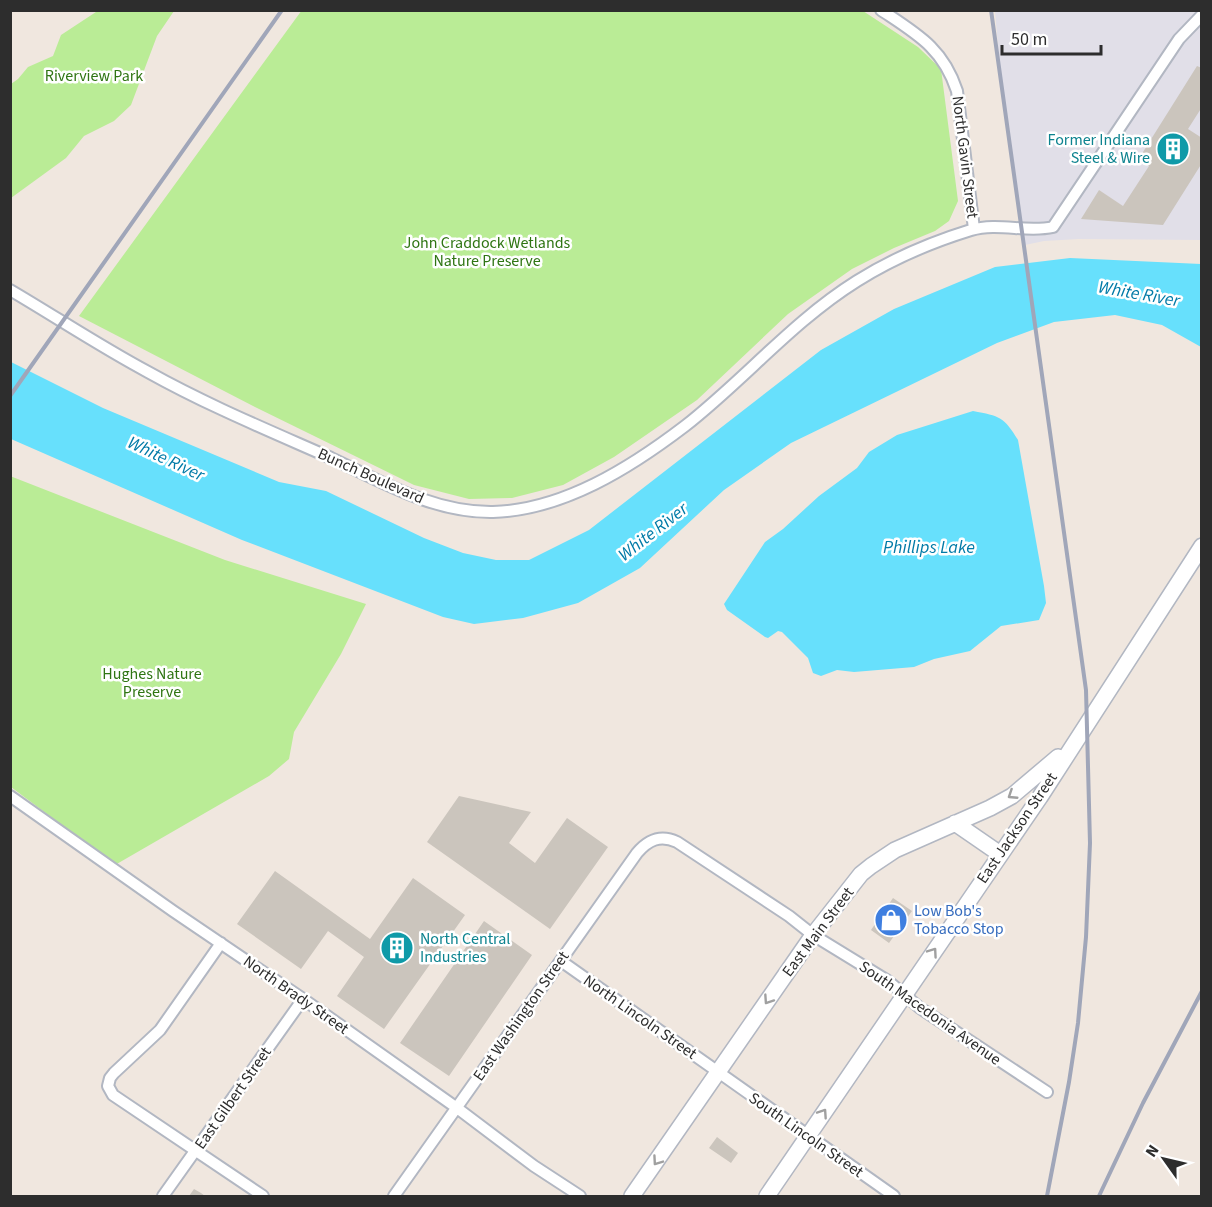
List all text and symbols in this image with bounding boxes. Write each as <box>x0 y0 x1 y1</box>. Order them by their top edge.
scale bar <box>1002 18 1101 56</box>
text: 50 m <box>1011 27 1047 52</box>
park label: Riverview Park <box>45 65 143 87</box>
street label: North Gavin Street <box>947 94 984 220</box>
place label: Former Indiana Steel & Wire <box>1047 129 1150 169</box>
building icon: Former Indiana Steel & Wire <box>1155 131 1191 167</box>
park label: John Craddock Wetlands Nature Preserve <box>404 232 571 272</box>
water label: White River <box>1096 275 1182 314</box>
water label: White River <box>123 430 209 488</box>
street label: Bunch Boulevard <box>314 443 428 509</box>
water label: White River <box>613 496 694 567</box>
water label: Phillips Lake <box>883 535 975 560</box>
park label: Hughes Nature Preserve <box>102 663 202 703</box>
street label: East Jackson Street <box>972 768 1063 888</box>
one-way arrow <box>1008 788 1019 799</box>
street label: East Main Street <box>777 882 859 981</box>
place label: Low Bob's Tobacco Stop <box>914 900 1004 940</box>
shop icon: Low Bob's Tobacco Stop <box>873 902 909 938</box>
place label: North Central Industries <box>420 928 510 968</box>
building icon: North Central Industries <box>379 930 415 966</box>
street label: East Washington Street <box>468 946 574 1085</box>
one-way arrow <box>926 948 937 959</box>
street label: North Brady Street <box>239 950 354 1040</box>
street label: South Macedonia Avenue <box>855 956 1005 1070</box>
street label: North Lincoln Street <box>579 970 702 1065</box>
one-way arrow <box>764 994 775 1005</box>
street label: East Gilbert Street <box>189 1042 277 1154</box>
street label: South Lincoln Street <box>744 1087 868 1183</box>
one-way arrow <box>816 1109 827 1120</box>
north arrow <box>1134 1129 1194 1189</box>
text: N <box>1140 1141 1164 1162</box>
one-way arrow <box>653 1154 664 1165</box>

